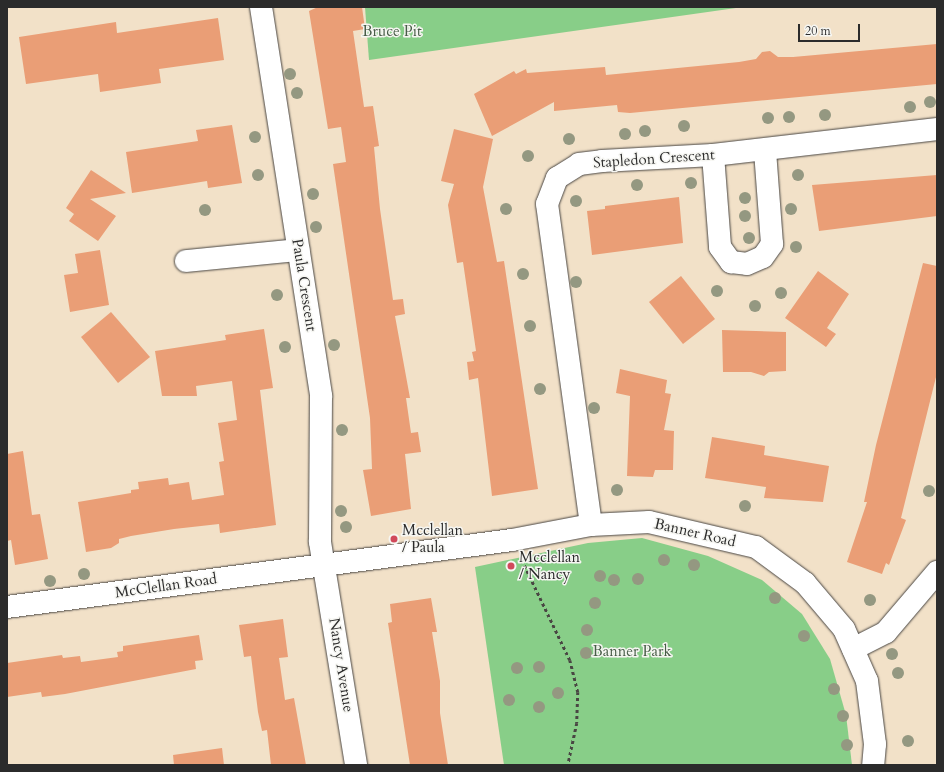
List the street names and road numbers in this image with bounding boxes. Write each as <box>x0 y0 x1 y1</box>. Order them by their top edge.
street label: Stapledon Crescent <box>593 146 715 172</box>
street label: Paula Crescent <box>288 237 320 333</box>
street label: Banner Road <box>653 515 737 551</box>
street label: McClellan Road <box>114 570 218 602</box>
street label: Nancy Avenue <box>325 617 357 713</box>

